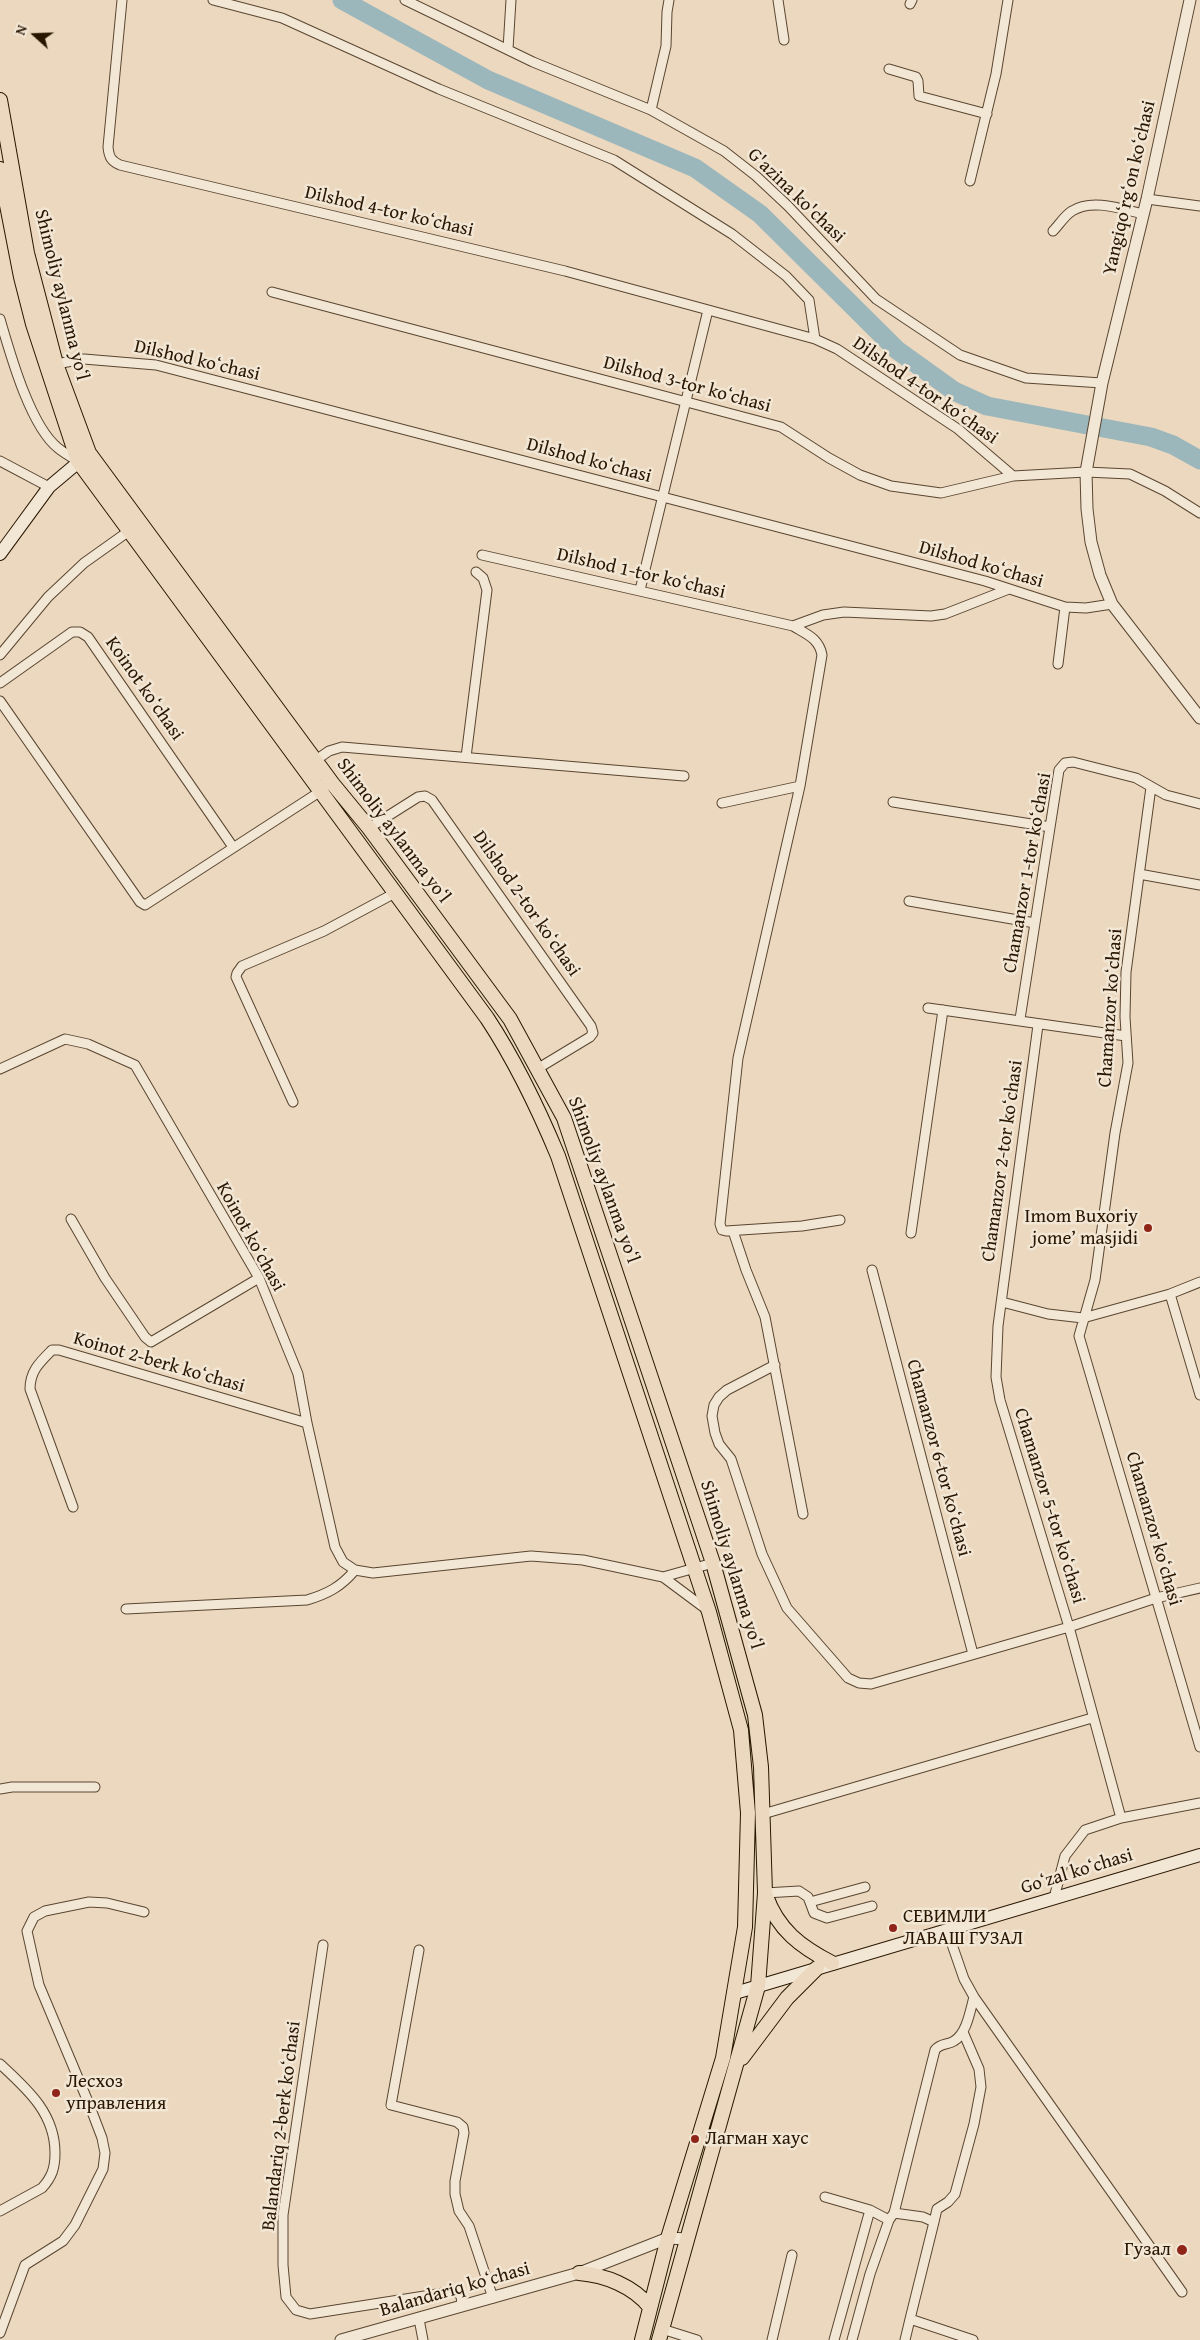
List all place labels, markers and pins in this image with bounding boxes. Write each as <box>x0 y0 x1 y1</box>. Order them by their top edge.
place label: Imom Buxoriy jome’ masjidi <box>1025 1206 1138 1250</box>
marker: Imom Buxoriy jome’ masjidi <box>1142 1222 1154 1234</box>
place label: СЕВИМЛИ ЛАВАШ ГУЗАЛ <box>903 1906 1023 1950</box>
marker: СЕВИМЛИ ЛАВАШ ГУЗАЛ <box>887 1922 899 1934</box>
place label: Лесхоз управления <box>66 2071 166 2115</box>
marker: Лесхоз управления <box>50 2087 62 2099</box>
place label: Лагман хаус <box>705 2128 809 2150</box>
marker: Лагман хаус <box>689 2133 701 2145</box>
place label: Гузал <box>1124 2239 1171 2261</box>
marker: Гузал <box>1175 2243 1189 2257</box>

